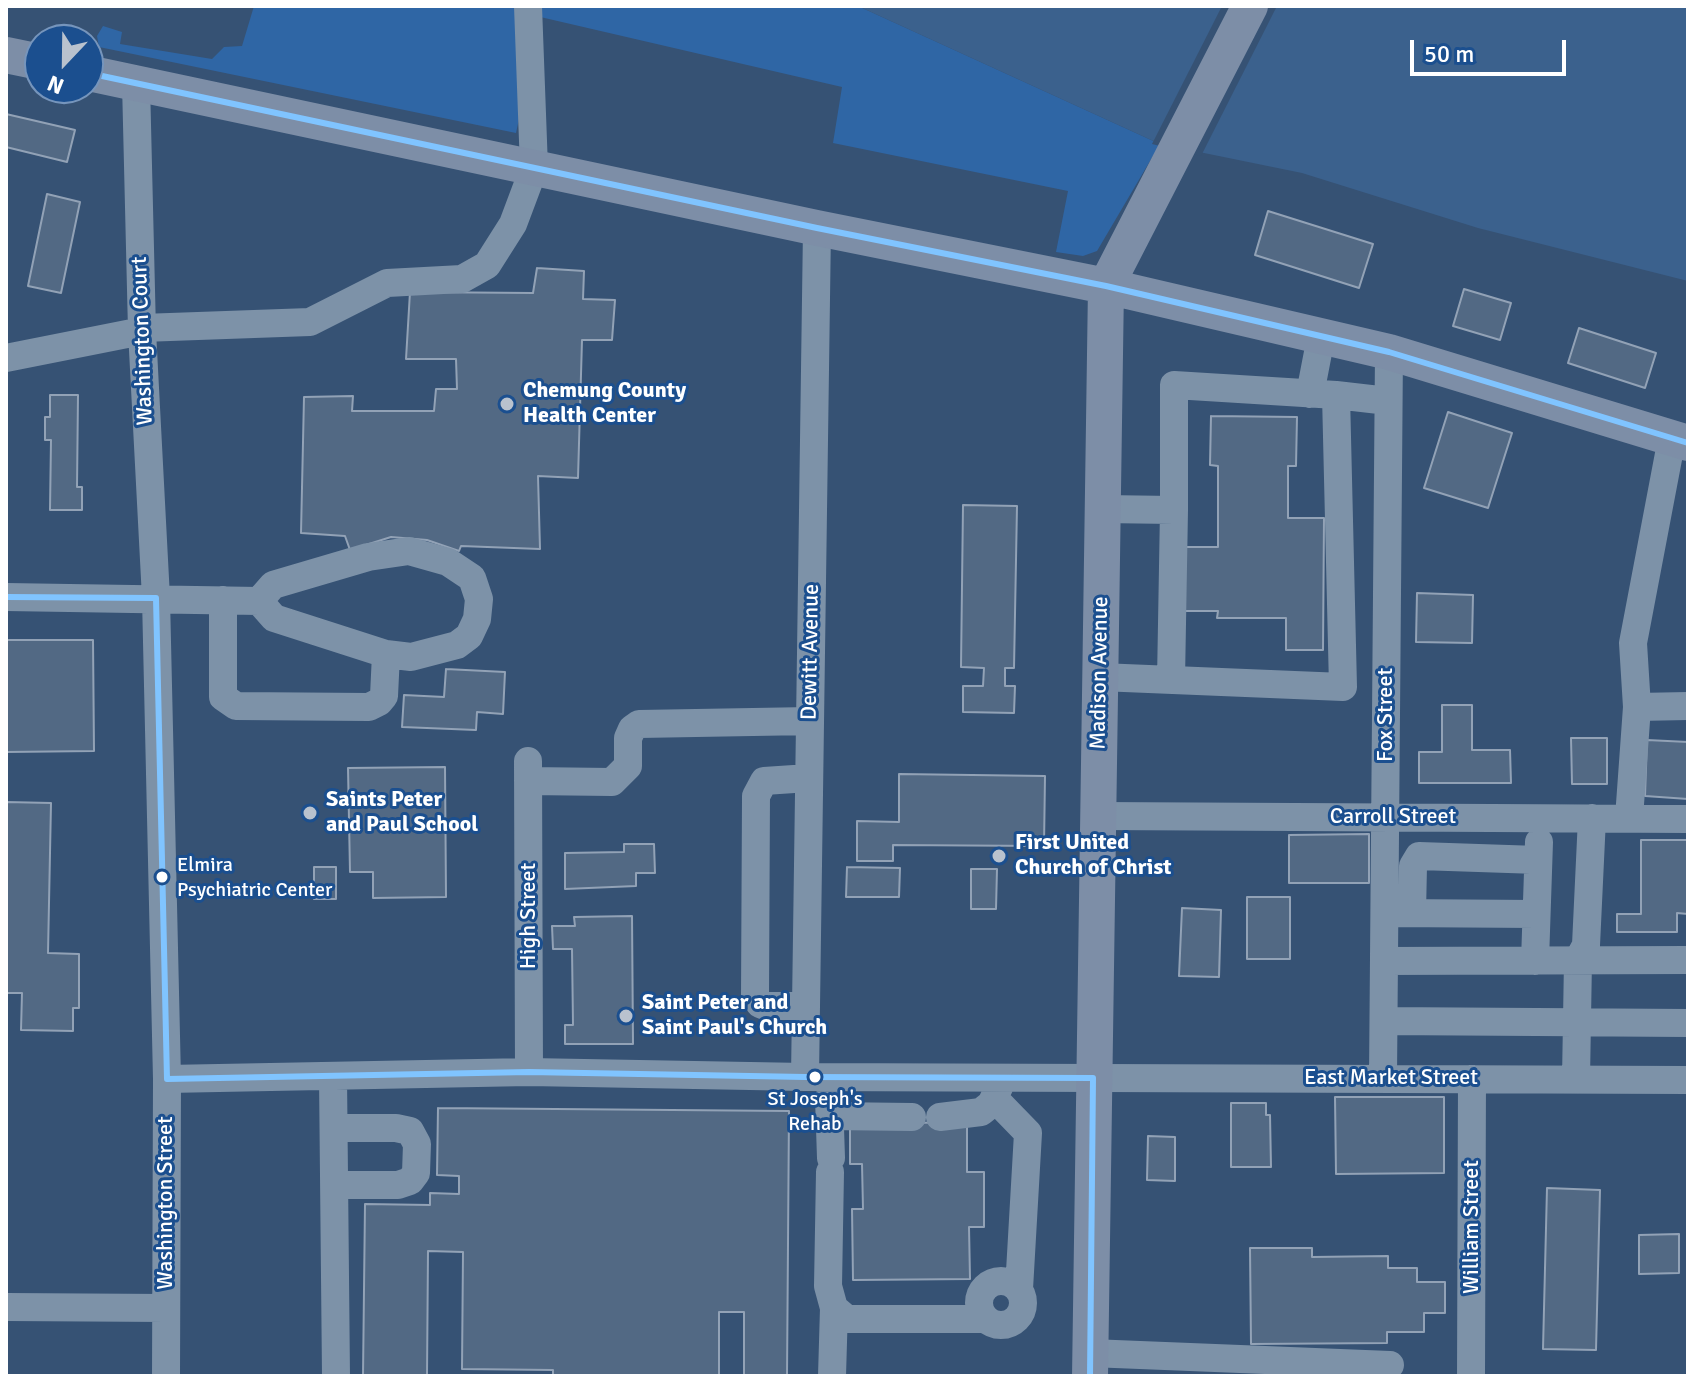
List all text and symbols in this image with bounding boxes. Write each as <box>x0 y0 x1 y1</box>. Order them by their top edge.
north arrow <box>24 24 104 104</box>
scale bar <box>1414 24 1570 74</box>
text: 50 m <box>1424 39 1474 69</box>
text: N <box>43 69 68 100</box>
street label: Washington Court <box>127 256 159 426</box>
place label: Chemung County Health Center <box>523 378 686 430</box>
marker: Chemung County Health Center <box>498 395 516 413</box>
street label: Dewitt Avenue <box>797 584 825 720</box>
street label: Madison Avenue <box>1085 596 1115 750</box>
street label: Fox Street <box>1373 668 1399 762</box>
place label: Saints Peter and Paul School <box>326 787 478 838</box>
marker: Saints Peter and Paul School <box>301 804 319 822</box>
street label: Carroll Street <box>1330 804 1456 830</box>
place label: First United Church of Christ <box>1015 830 1171 882</box>
marker: First United Church of Christ <box>990 847 1008 865</box>
place label: Elmira Psychiatric Center <box>177 854 332 901</box>
street label: High Street <box>516 863 542 969</box>
marker: Elmira Psychiatric Center <box>154 869 170 885</box>
place label: Saint Peter and Saint Paul's Church <box>642 990 827 1042</box>
marker: Saint Peter and Saint Paul's Church <box>617 1007 635 1025</box>
street label: East Market Street <box>1304 1065 1478 1091</box>
marker: St Joseph's Rehab <box>807 1069 823 1085</box>
place label: St Joseph's Rehab <box>768 1088 862 1135</box>
street label: Washington Street <box>153 1116 179 1290</box>
street label: William Street <box>1459 1160 1485 1294</box>

